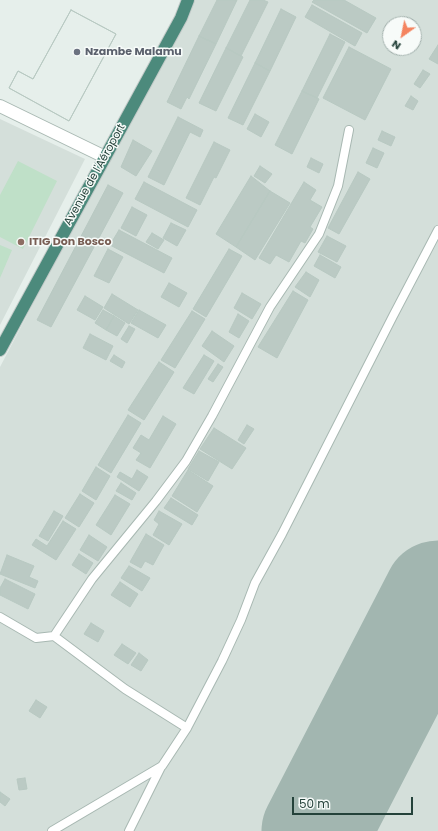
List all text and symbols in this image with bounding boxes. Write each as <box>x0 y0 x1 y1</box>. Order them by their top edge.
north arrow <box>382 16 422 56</box>
text: N <box>388 36 404 54</box>
place label: Nzambe Malamu <box>85 45 182 59</box>
marker: Nzambe Malamu <box>72 47 82 57</box>
street label: Avenue de l'Aéroport <box>62 122 128 228</box>
place label: ITIG Don Bosco <box>29 235 112 249</box>
marker: ITIG Don Bosco <box>16 237 26 247</box>
scale bar <box>294 789 415 815</box>
text: 50 m <box>299 795 330 812</box>

